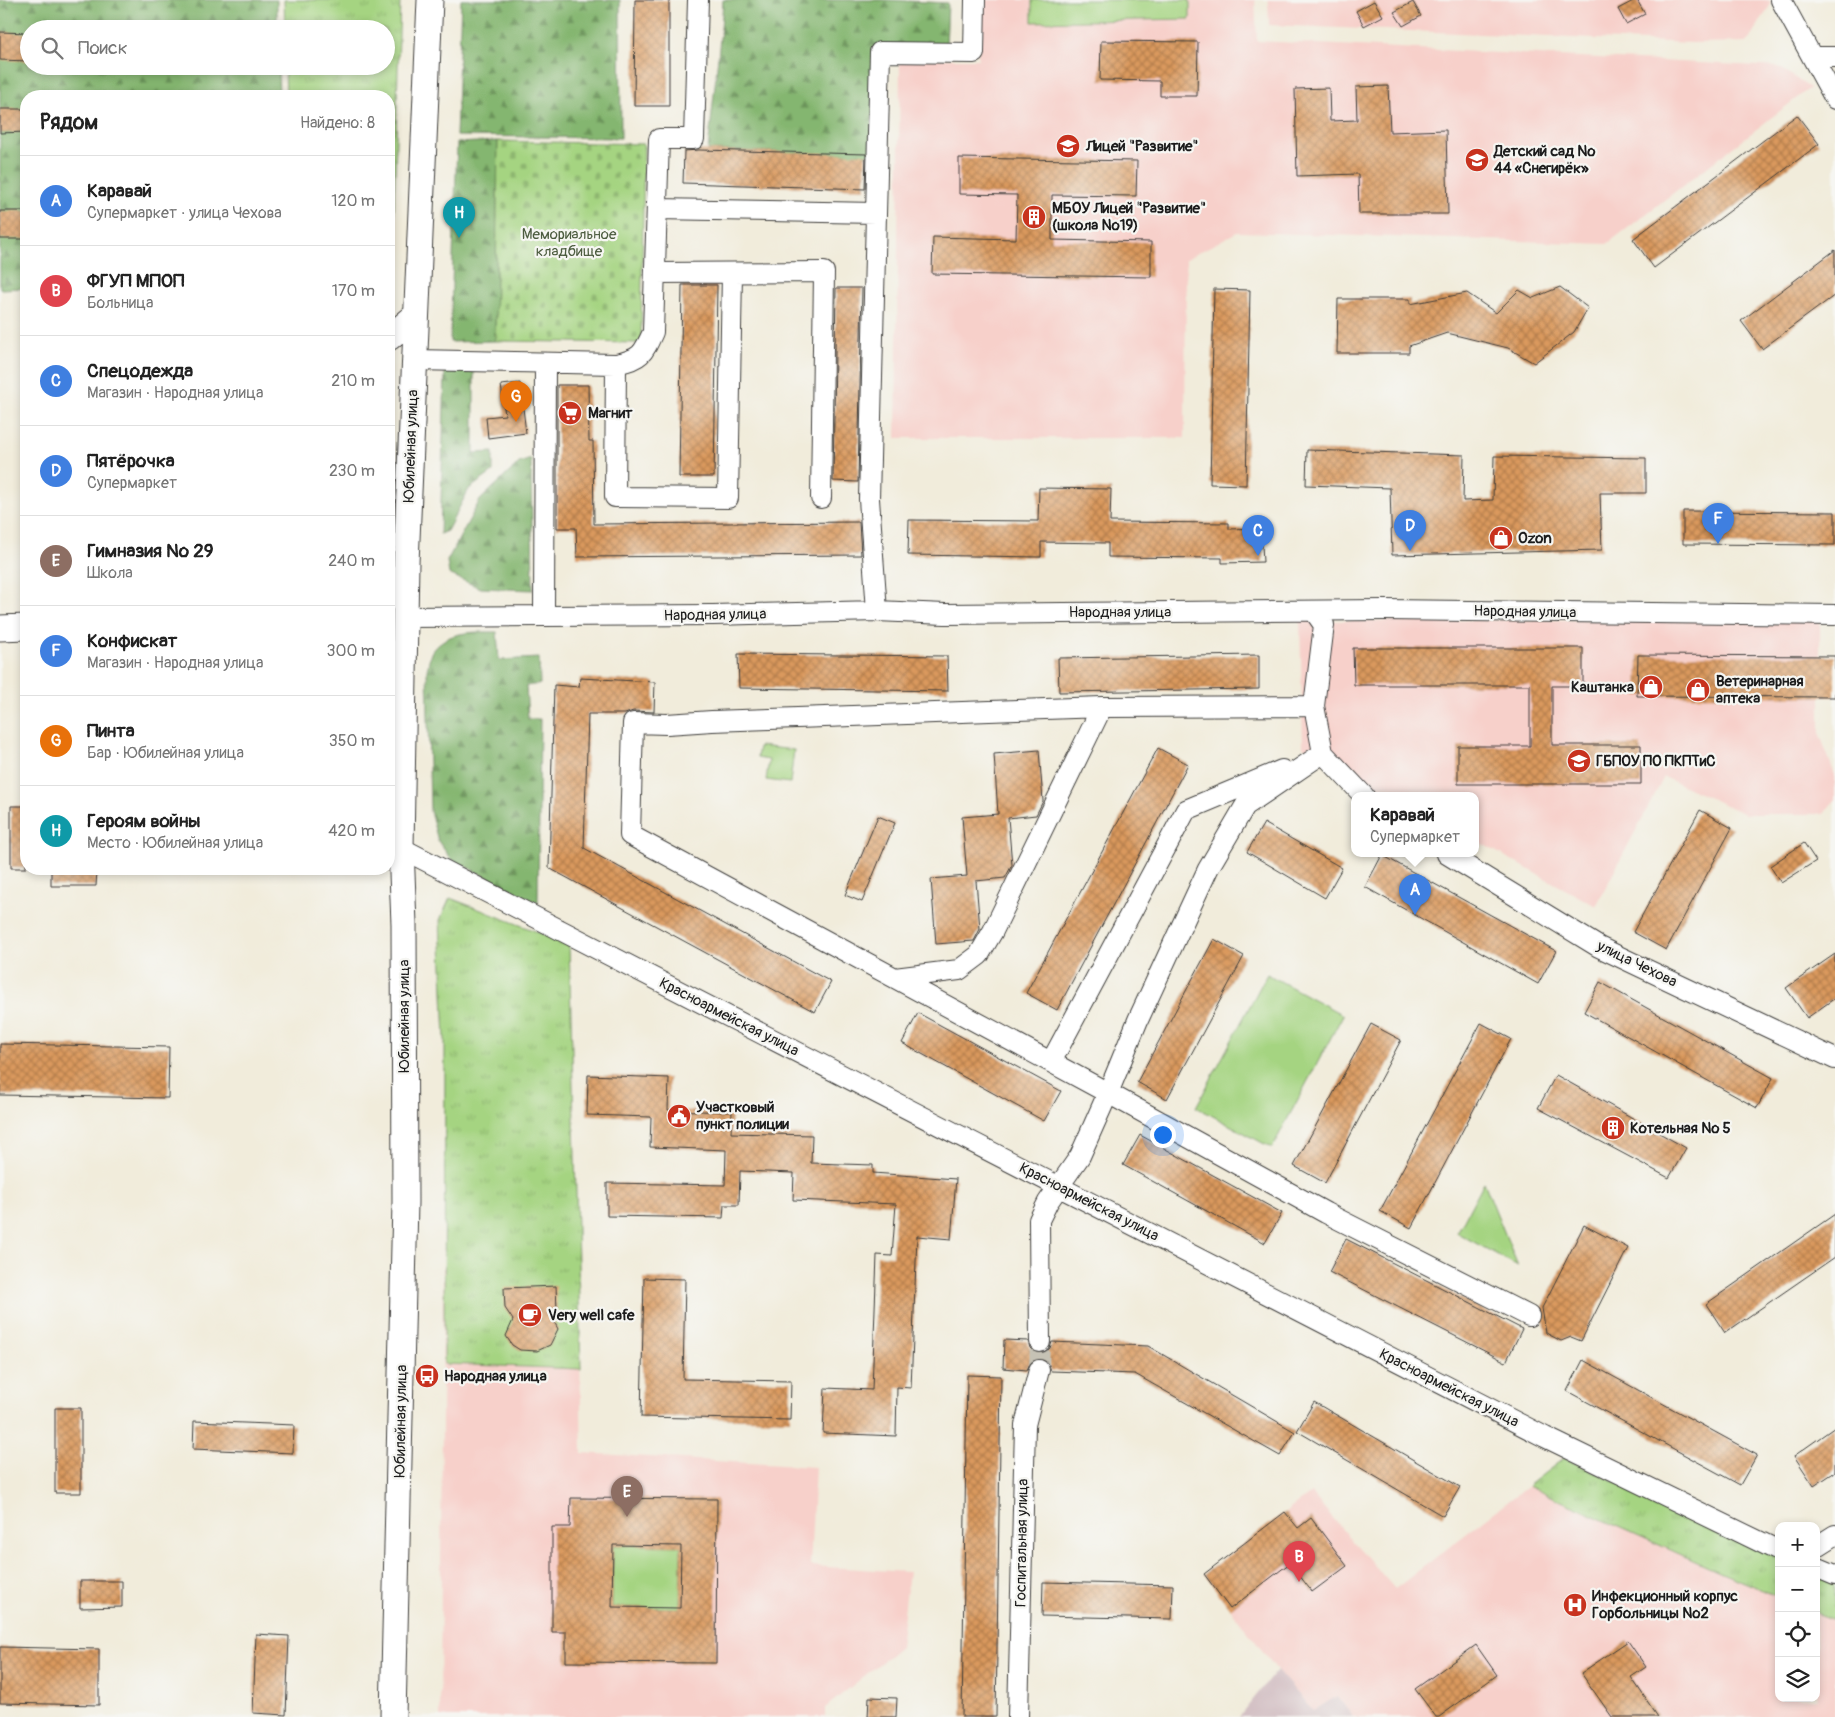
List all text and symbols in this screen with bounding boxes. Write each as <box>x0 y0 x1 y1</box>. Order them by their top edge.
search box <box>20 20 395 75</box>
icon: search <box>38 34 66 62</box>
text: Поиск <box>78 36 128 60</box>
text: Рядом <box>40 109 98 136</box>
text: Найдено: 8 <box>300 113 375 133</box>
school or university icon: Лицей "Развитие" <box>1055 133 1081 159</box>
place label: Лицей "Развитие" <box>1085 137 1198 156</box>
place label: Детский сад № 44 «Снегирёк» <box>1493 142 1596 178</box>
school or university icon: Детский сад № 44 «Снегирёк» <box>1464 147 1490 173</box>
text: Каравай <box>87 179 152 203</box>
text: A <box>51 191 61 211</box>
text: 120 m <box>331 191 375 211</box>
pin: H <box>443 197 475 238</box>
place label: МБОУ Лицей "Развитие" (школа №19) <box>1052 199 1206 235</box>
text: Супермаркет · улица Чехова <box>87 203 282 223</box>
building icon: МБОУ Лицей "Развитие" (школа №19) <box>1021 204 1047 230</box>
park label: Мемориальное кладбище <box>522 225 617 261</box>
text: ФГУП МПОП <box>87 269 184 293</box>
text: B <box>51 281 61 301</box>
text: 170 m <box>332 281 375 301</box>
text: Больница <box>87 293 154 313</box>
text: Спецодежда <box>87 359 193 383</box>
text: C <box>51 371 61 391</box>
text: 210 m <box>331 371 375 391</box>
pin: G <box>500 381 532 422</box>
text: Магазин · Народная улица <box>87 383 263 403</box>
street label: Юбилейная улица <box>400 389 422 503</box>
supermarket icon: Магнит <box>557 400 583 426</box>
place label: Магнит <box>588 404 633 423</box>
text: Пятёрочка <box>87 449 175 473</box>
text: D <box>51 461 61 481</box>
text: 230 m <box>329 461 375 481</box>
text: Супермаркет <box>87 473 177 493</box>
pin: F <box>1702 503 1734 544</box>
pin: D <box>1394 510 1426 551</box>
pin: C <box>1242 515 1274 556</box>
shop icon: Ozon <box>1488 525 1514 551</box>
place label: Ozon <box>1518 529 1552 548</box>
text: Гимназия № 29 <box>87 539 214 563</box>
text: E <box>52 551 60 571</box>
text: 240 m <box>328 551 375 571</box>
text: Школа <box>87 563 133 583</box>
street label: Народная улица <box>1473 602 1577 622</box>
street label: Народная улица <box>1069 603 1171 622</box>
street label: Народная улица <box>663 605 767 625</box>
text: Конфискат <box>87 629 177 653</box>
text: F <box>51 641 61 661</box>
text: 300 m <box>327 641 375 661</box>
text: Магазин · Народная улица <box>87 653 263 673</box>
place label: Ветеринарная аптека <box>1716 672 1804 708</box>
shop icon: Каштанка <box>1638 674 1664 700</box>
shop icon: Ветеринарная аптека <box>1685 677 1711 703</box>
place label: Каштанка <box>1571 678 1634 697</box>
text: Пинта <box>87 719 135 743</box>
text: G <box>51 731 61 751</box>
text: 350 m <box>329 731 375 751</box>
text: Бар · Юбилейная улица <box>87 743 244 763</box>
school or university icon: ГБПОУ ПО ПКПТиС <box>1566 748 1592 774</box>
place label: ГБПОУ ПО ПКПТиС <box>1596 752 1716 771</box>
popup <box>1351 792 1479 857</box>
text: Каравай <box>1370 803 1435 827</box>
text: Героям войны <box>87 809 201 833</box>
text: H <box>51 821 61 841</box>
text: 420 m <box>328 821 375 841</box>
text: Супермаркет <box>1370 827 1460 847</box>
text: Место · Юбилейная улица <box>87 833 263 853</box>
pin: A <box>1399 874 1431 915</box>
street label: улица Чехова <box>1593 936 1680 992</box>
street label: Юбилейная улица <box>395 960 414 1072</box>
street label: Красноармейская улица <box>656 973 802 1061</box>
place label: Участковый пункт полиции <box>696 1098 789 1134</box>
public building icon: Участковый пункт полиции <box>666 1103 692 1129</box>
building icon: Котельная № 5 <box>1600 1115 1626 1141</box>
place label: Котельная № 5 <box>1630 1119 1731 1138</box>
your location <box>1150 1122 1176 1148</box>
street label: Красноармейская улица <box>1016 1158 1162 1246</box>
cafe icon: Very well cafe <box>517 1302 543 1328</box>
place label: Very well cafe <box>548 1306 635 1325</box>
street label: Красноармейская улица <box>1376 1344 1522 1432</box>
bus stop icon: Народная улица <box>414 1363 440 1389</box>
street label: Юбилейная улица <box>391 1364 411 1478</box>
place label: Народная улица <box>444 1367 547 1386</box>
pin: E <box>611 1476 643 1517</box>
street label: Госпитальная улица <box>1011 1479 1033 1607</box>
map controls <box>1775 1522 1820 1702</box>
button: + <box>1775 1522 1820 1567</box>
pin: B <box>1283 1541 1315 1582</box>
button: − <box>1775 1567 1820 1612</box>
place label: Инфекционный корпус Горбольницы №2 <box>1592 1587 1738 1623</box>
hospital icon: Инфекционный корпус Горбольницы №2 <box>1562 1592 1588 1618</box>
button: locate <box>1775 1612 1820 1657</box>
button: layers <box>1775 1657 1820 1702</box>

